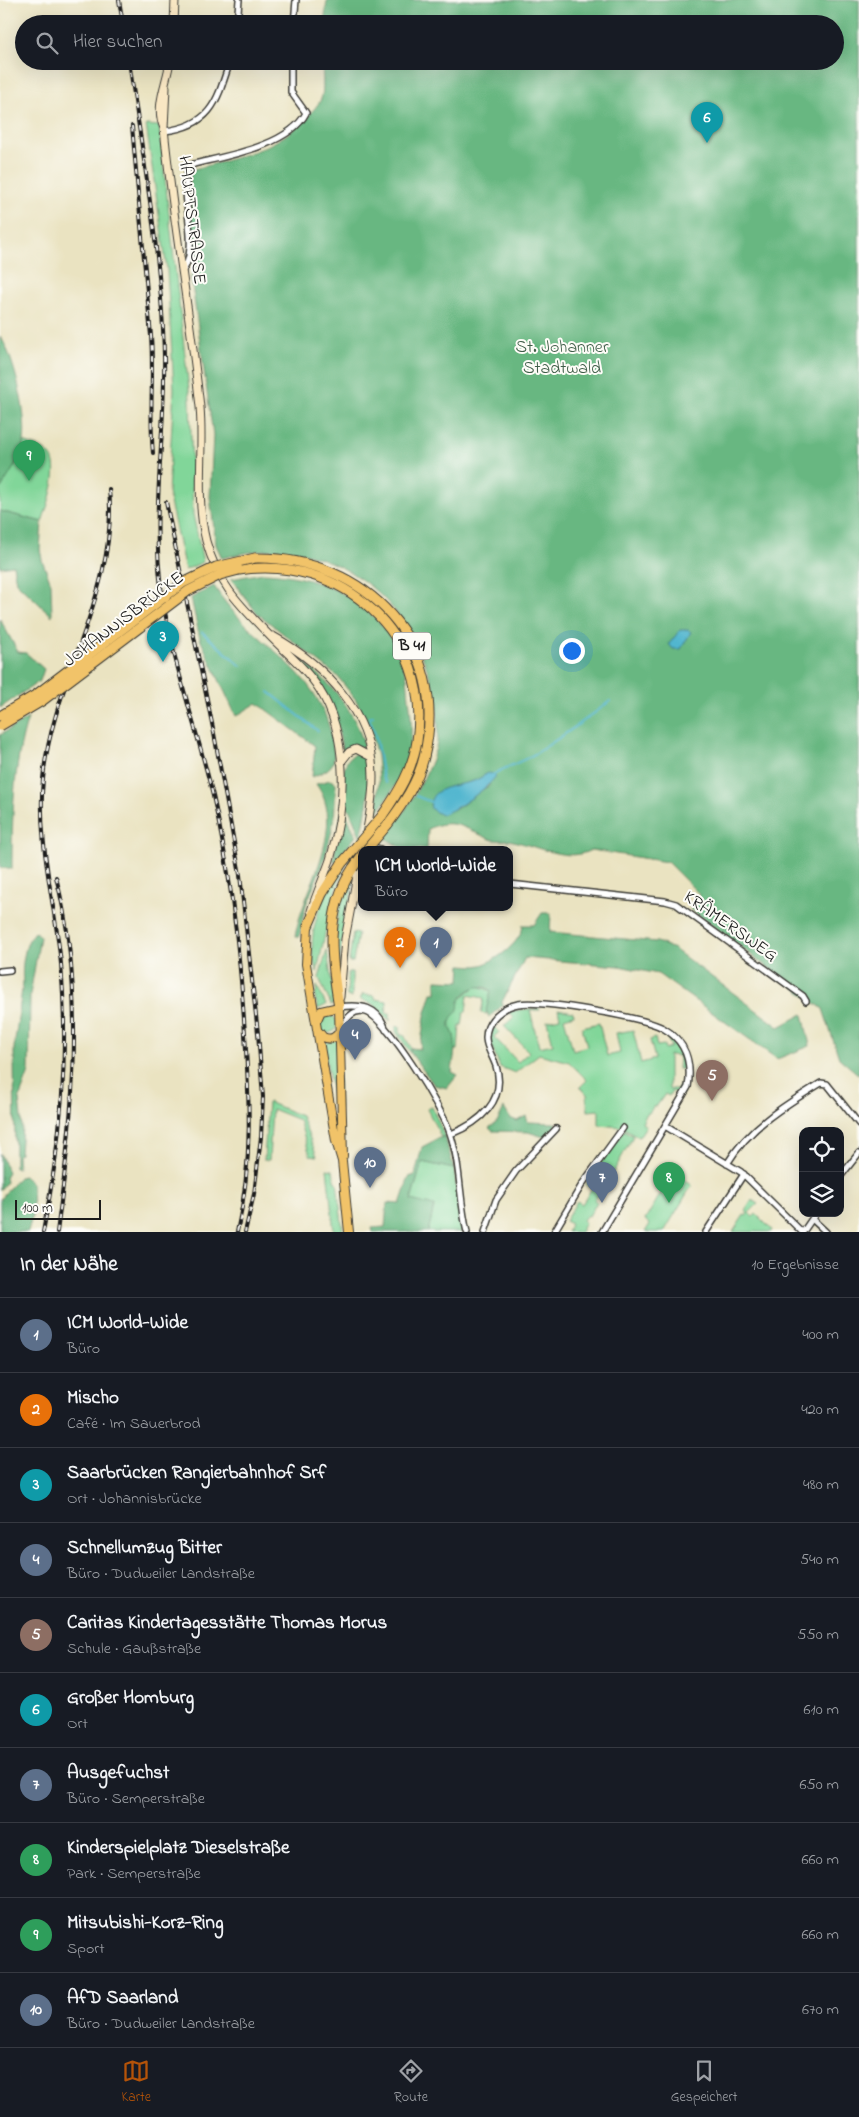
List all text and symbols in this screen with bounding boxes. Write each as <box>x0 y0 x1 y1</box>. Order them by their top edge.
search box <box>15 15 844 70</box>
icon: search <box>33 29 61 57</box>
text: Hier suchen <box>73 29 162 56</box>
pin: 6 <box>691 102 723 143</box>
street label: HAUPTSTRASSE <box>170 154 212 286</box>
park label: St. Johanner Stadtwald <box>515 335 609 382</box>
pin: 9 <box>13 440 45 481</box>
street label: JOHANNISBRÜCKE <box>58 566 190 674</box>
pin: 3 <box>147 621 179 662</box>
road number: B 41 <box>393 632 431 659</box>
your location <box>559 638 585 664</box>
popup <box>358 846 513 911</box>
text: ICM World-Wide <box>375 853 496 880</box>
text: Büro <box>375 880 408 904</box>
street label: KRÄMERSWEG <box>678 885 782 969</box>
pin: 2 <box>384 927 416 968</box>
pin: 1 <box>420 927 452 968</box>
pin: 4 <box>339 1019 371 1060</box>
pin: 5 <box>696 1060 728 1101</box>
map controls <box>799 1127 844 1217</box>
button: locate <box>799 1127 844 1172</box>
pin: 10 <box>354 1147 386 1188</box>
pin: 7 <box>586 1162 618 1203</box>
pin: 8 <box>653 1162 685 1203</box>
button: layers <box>799 1172 844 1217</box>
scale bar <box>15 1197 101 1220</box>
text: 100 m <box>22 1198 53 1219</box>
text: In der Nähe <box>20 1250 118 1280</box>
text: 10 Ergebnisse <box>751 1253 839 1277</box>
text: ICM World-Wide <box>67 1310 188 1337</box>
text: 1 <box>33 1323 39 1347</box>
text: 400 m <box>802 1323 839 1347</box>
text: Büro <box>67 1337 100 1361</box>
text: Mischo <box>67 1385 119 1412</box>
text: 2 <box>32 1398 40 1422</box>
text: 420 m <box>801 1398 839 1422</box>
text: Café · Im Sauerbrod <box>67 1412 201 1436</box>
text: Saarbrücken Rangierbahnhof Srf <box>67 1460 326 1487</box>
text: 3 <box>33 1473 39 1497</box>
text: 480 m <box>803 1473 839 1497</box>
text: Ort · Johannisbrücke <box>67 1487 202 1511</box>
text: Schnellumzug Bitter <box>67 1535 222 1562</box>
text: 4 <box>33 1548 39 1572</box>
text: 540 m <box>800 1548 839 1572</box>
text: Büro · Dudweiler Landstraße <box>67 1562 255 1586</box>
text: Caritas Kindertagesstätte Thomas Morus <box>67 1610 387 1637</box>
text: 5 <box>31 1623 41 1647</box>
text: 550 m <box>797 1623 839 1647</box>
text: Schule · Gaußstraße <box>67 1637 201 1661</box>
text: Großer Homburg <box>67 1685 194 1712</box>
text: 6 <box>32 1698 40 1722</box>
text: 610 m <box>804 1698 839 1722</box>
text: Ort <box>67 1712 88 1736</box>
text: Ausgefuchst <box>67 1760 169 1787</box>
text: 7 <box>33 1773 39 1797</box>
text: 650 m <box>799 1773 839 1797</box>
text: Büro · Semperstraße <box>67 1787 205 1811</box>
text: Kinderspielplatz Dieselstraße <box>67 1835 289 1862</box>
text: 8 <box>33 1848 39 1872</box>
text: 660 m <box>802 1848 839 1872</box>
text: Park · Semperstraße <box>67 1862 201 1886</box>
text: Mitsubishi-Korz-Ring <box>67 1910 223 1937</box>
text: 9 <box>34 1923 38 1947</box>
text: 660 m <box>802 1923 839 1947</box>
text: Sport <box>67 1937 105 1961</box>
text: AfD Saarland <box>67 1985 178 2012</box>
text: 10 <box>30 1998 42 2022</box>
text: 670 m <box>802 1998 839 2022</box>
text: Büro · Dudweiler Landstraße <box>67 2012 255 2036</box>
tab: Karte <box>121 2057 151 2108</box>
tab: Route <box>394 2057 428 2108</box>
tab: Gespeichert <box>671 2057 738 2108</box>

